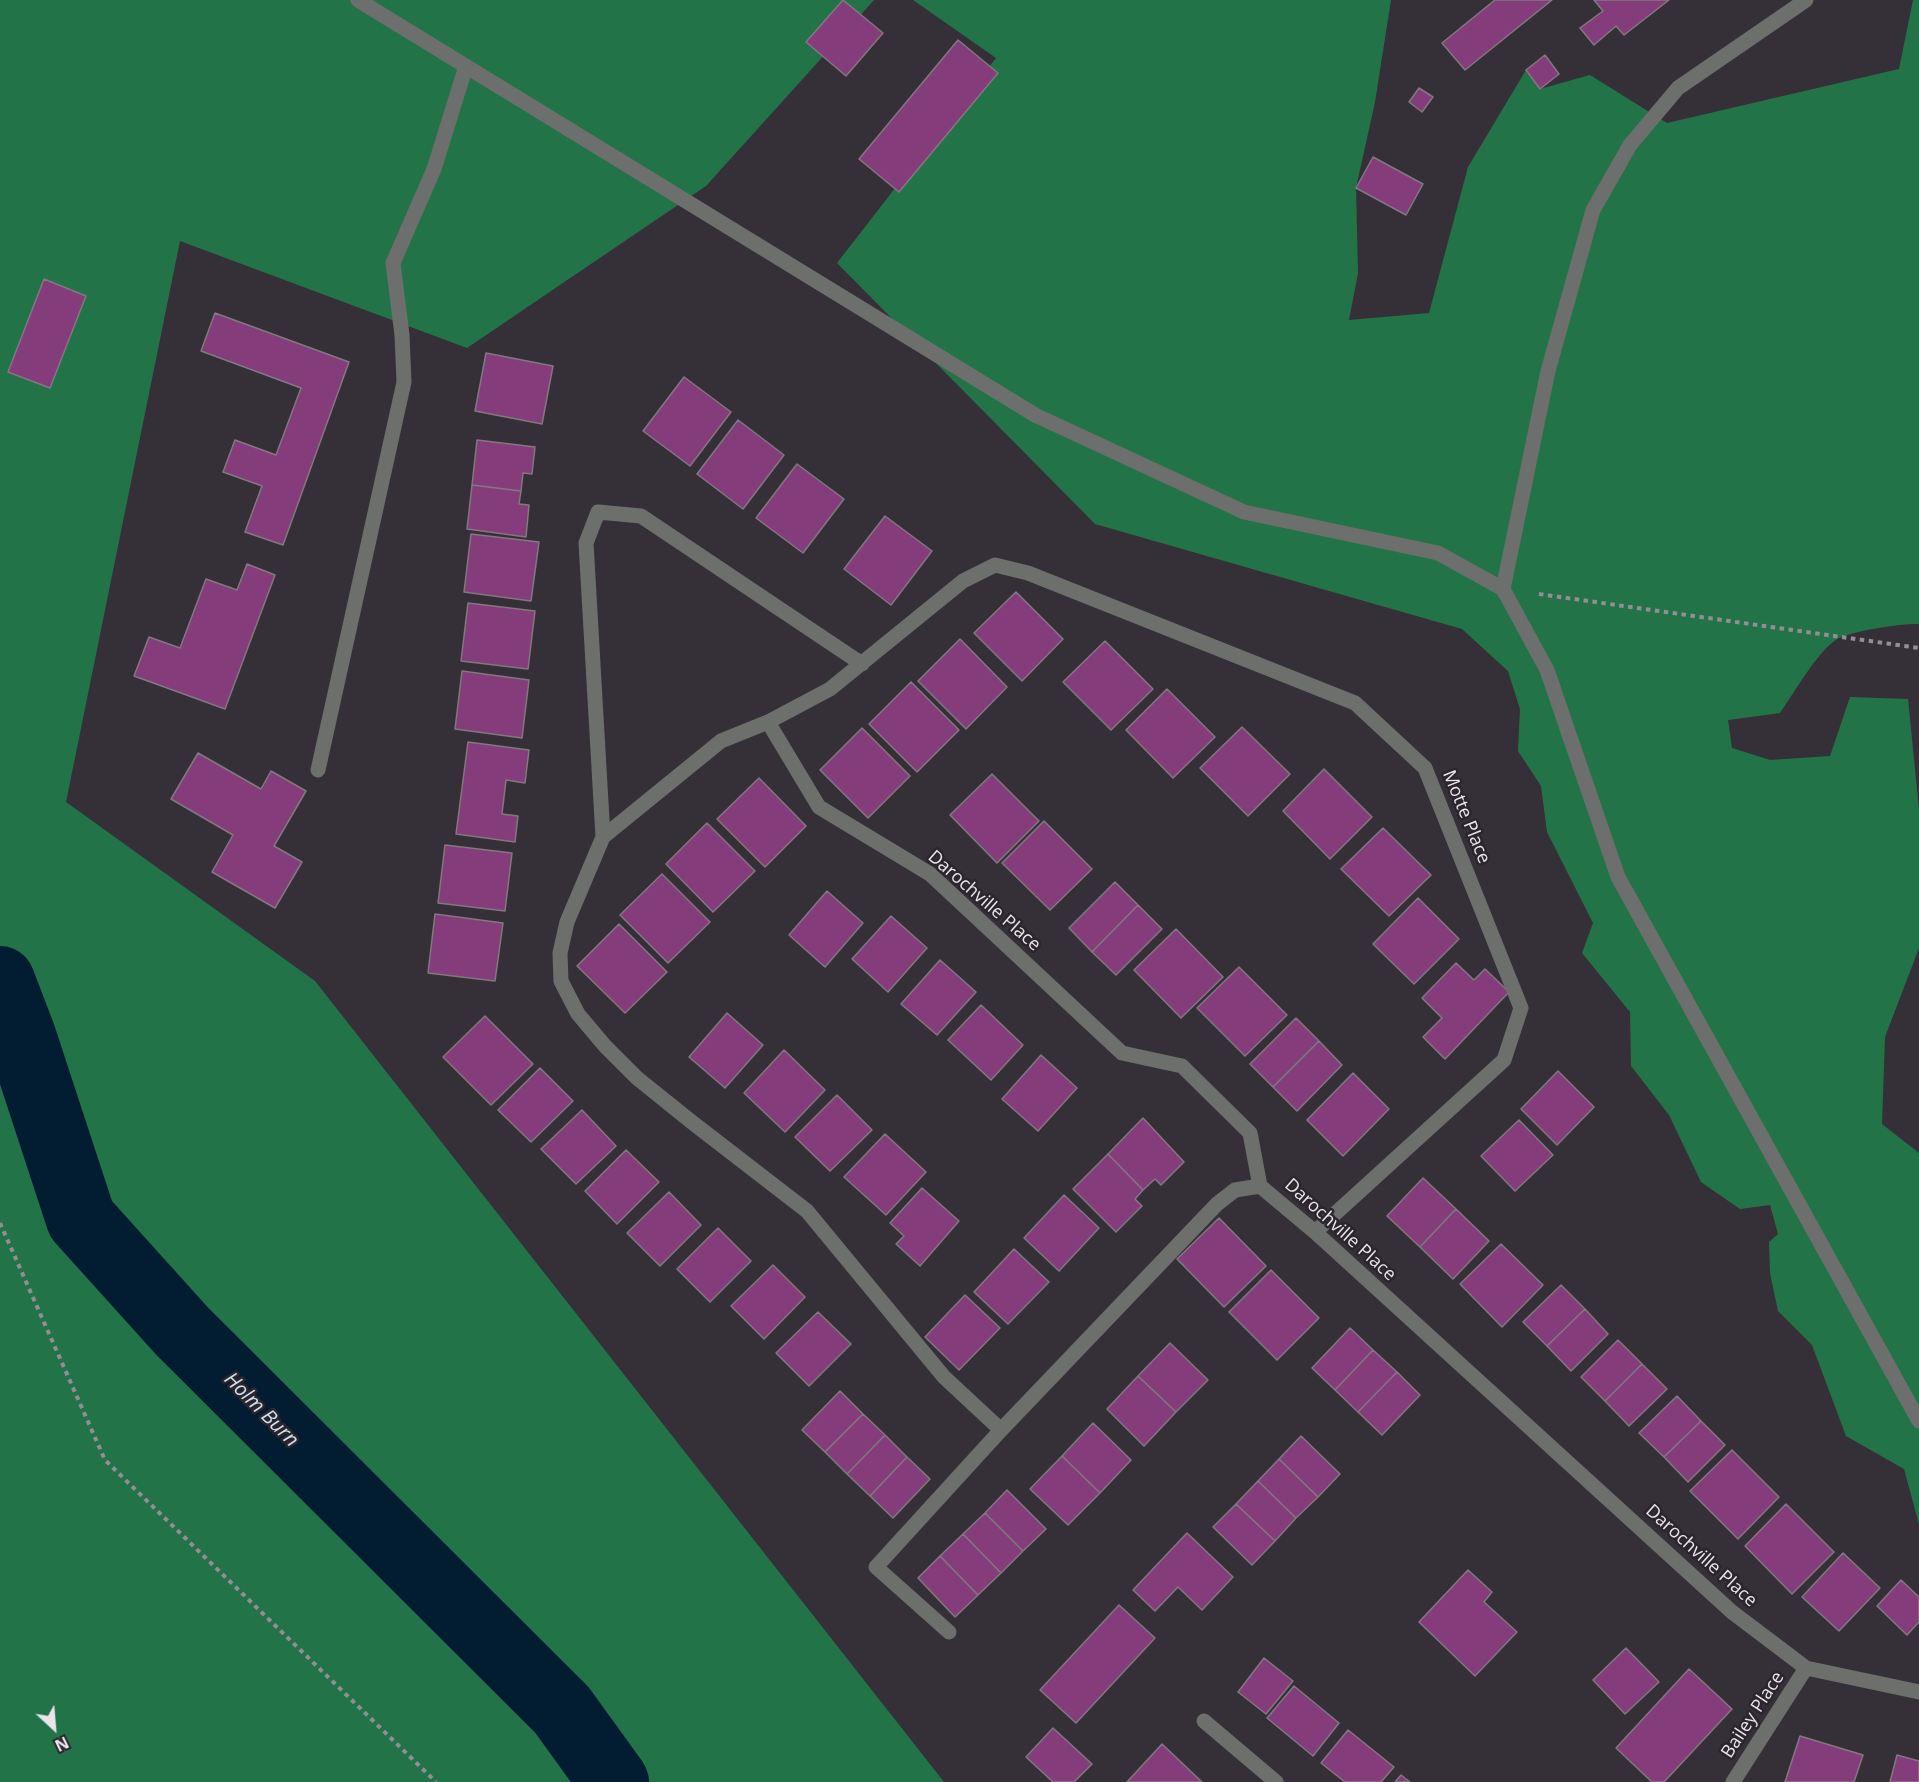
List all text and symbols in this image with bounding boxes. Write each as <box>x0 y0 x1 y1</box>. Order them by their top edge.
street label: Motte Place <box>1437 767 1495 867</box>
street label: Darochville Place <box>923 846 1045 956</box>
street label: Darochville Place <box>1280 1174 1400 1286</box>
water label: Holm Burn <box>219 1368 303 1452</box>
street label: Darochville Place <box>1641 1500 1761 1612</box>
street label: Bailey Place <box>1717 1668 1789 1762</box>
north arrow <box>24 1698 84 1758</box>
text: N <box>51 1731 73 1757</box>

